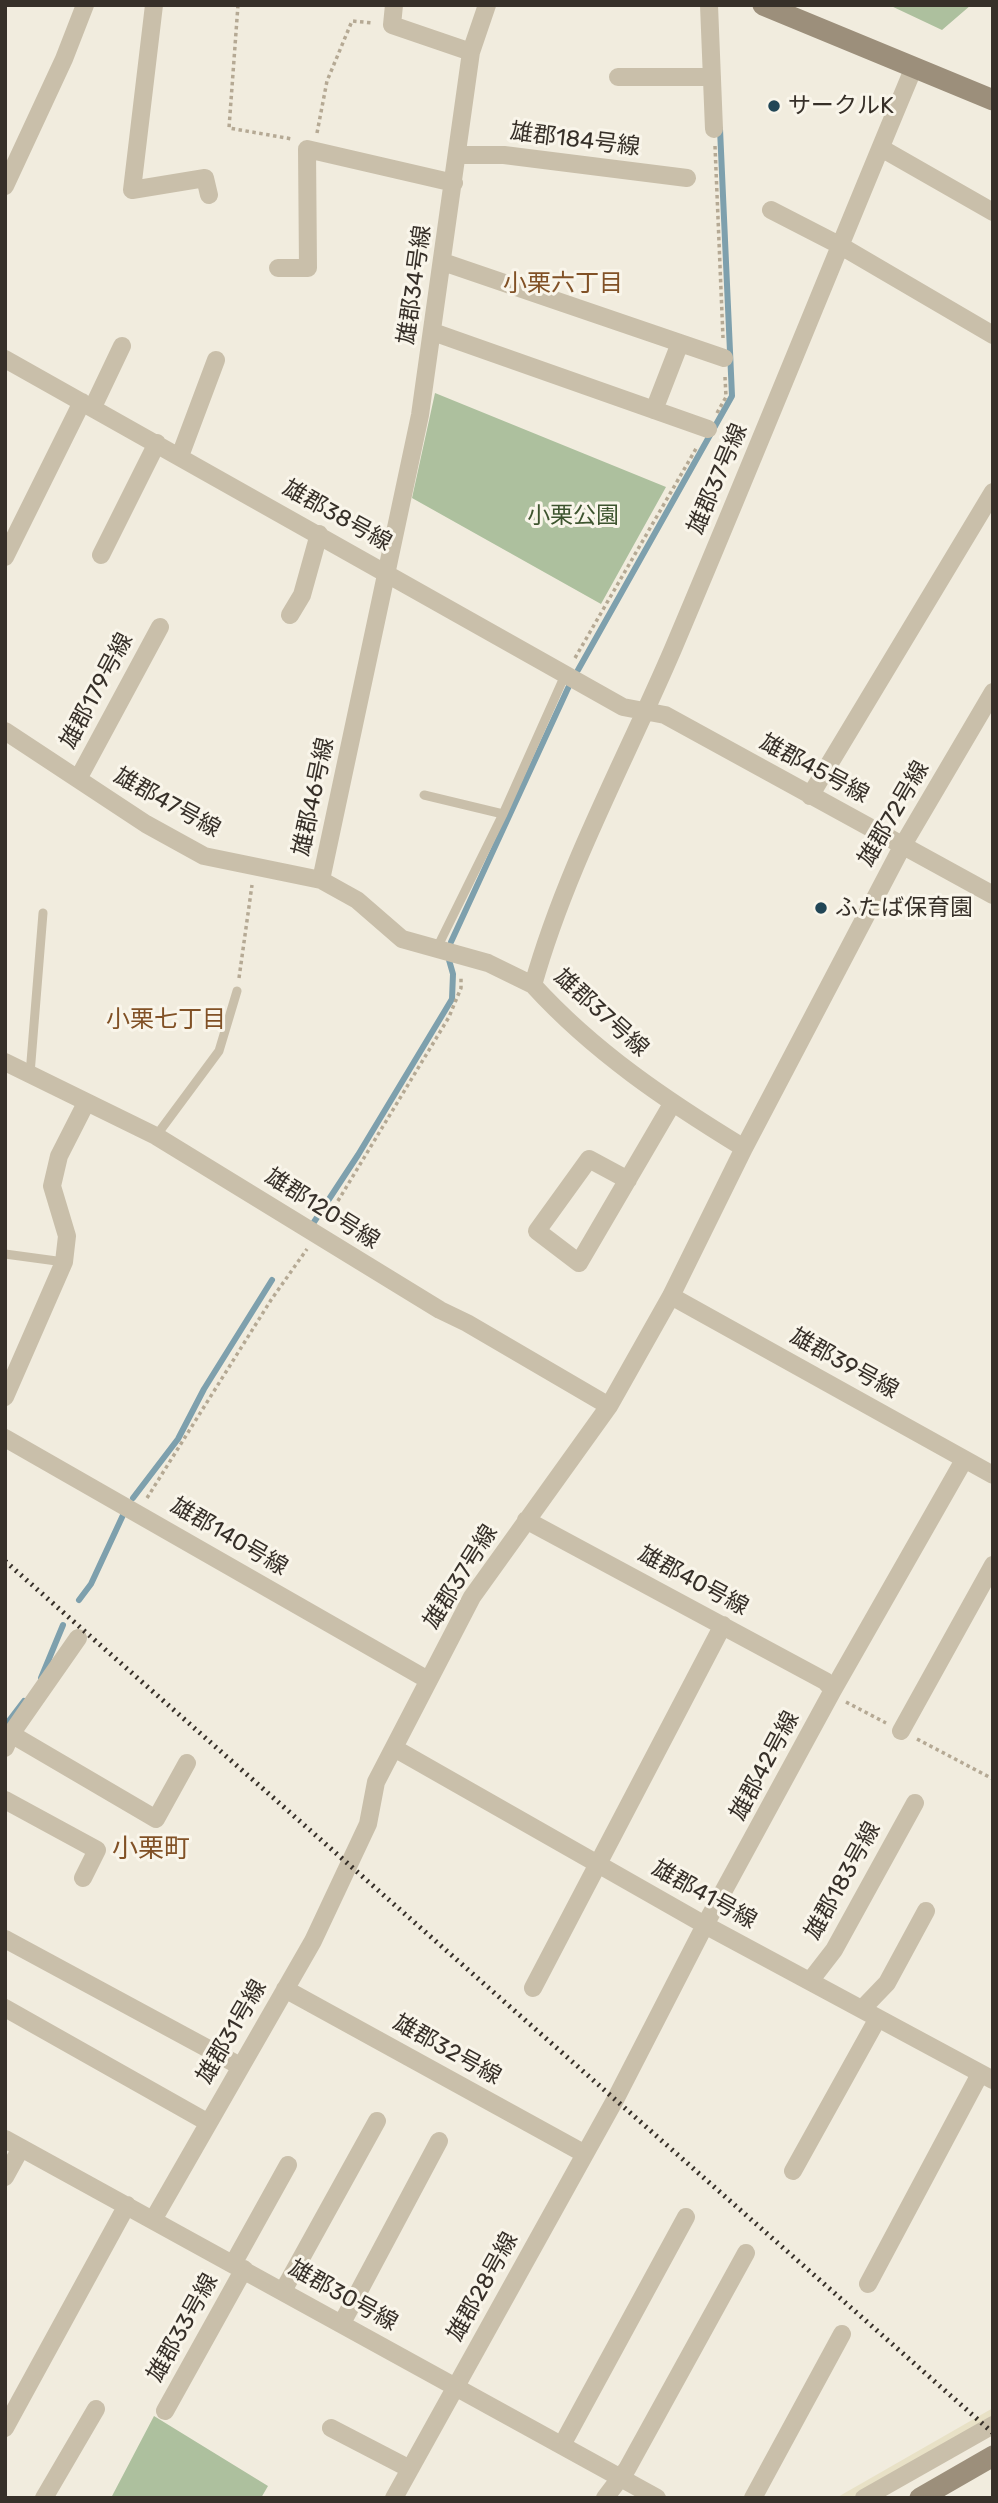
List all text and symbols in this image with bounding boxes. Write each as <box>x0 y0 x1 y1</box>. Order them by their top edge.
place label: サークルK <box>788 92 894 120</box>
marker: サークルK <box>766 98 782 114</box>
street label: 雄郡184号線 <box>508 118 642 162</box>
street label: 雄郡34号線 <box>393 224 437 346</box>
district label: 小栗六丁目 <box>503 270 623 298</box>
street label: 雄郡37号線 <box>682 419 754 539</box>
street label: 雄郡38号線 <box>278 475 396 557</box>
park label: 小栗公園 <box>527 502 619 530</box>
street label: 雄郡179号線 <box>55 628 139 754</box>
street label: 雄郡45号線 <box>755 729 873 809</box>
street label: 雄郡46号線 <box>288 735 340 859</box>
street label: 雄郡72号線 <box>853 756 935 872</box>
street label: 雄郡47号線 <box>109 762 225 844</box>
place label: ふたば保育園 <box>835 894 973 922</box>
marker: ふたば保育園 <box>813 900 829 916</box>
street label: 雄郡37号線 <box>548 963 654 1063</box>
district label: 小栗七丁目 <box>106 1006 226 1034</box>
street label: 雄郡120号線 <box>260 1163 384 1255</box>
street label: 雄郡39号線 <box>785 1323 903 1405</box>
street label: 雄郡140号線 <box>165 1492 293 1582</box>
street label: 雄郡37号線 <box>418 1520 504 1634</box>
street label: 雄郡40号線 <box>633 1540 753 1622</box>
street label: 雄郡42号線 <box>725 1707 805 1825</box>
street label: 雄郡183号線 <box>799 1817 887 1945</box>
district label: 小栗町 <box>112 1833 190 1865</box>
street label: 雄郡41号線 <box>647 1855 761 1935</box>
street label: 雄郡31号線 <box>191 1975 273 2089</box>
street label: 雄郡32号線 <box>388 2009 506 2091</box>
street label: 雄郡28号線 <box>442 2228 524 2346</box>
street label: 雄郡30号線 <box>284 2255 402 2337</box>
street label: 雄郡33号線 <box>142 2269 224 2387</box>

